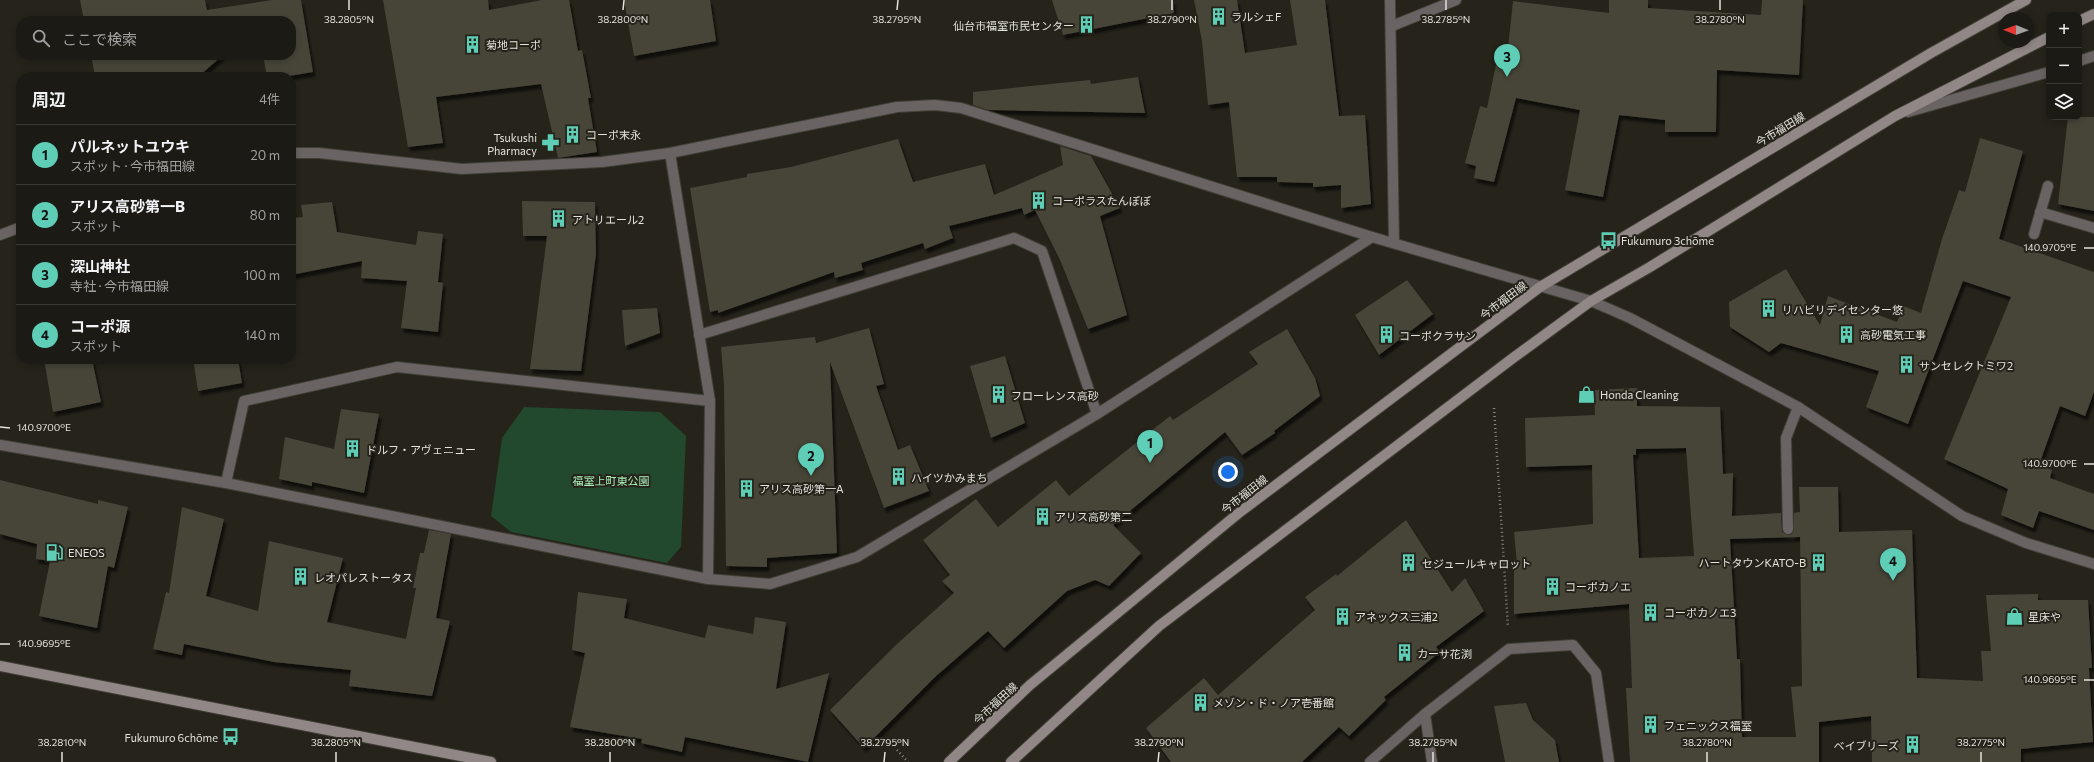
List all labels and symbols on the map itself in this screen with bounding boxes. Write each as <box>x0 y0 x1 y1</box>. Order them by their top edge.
building icon: ラルシェF <box>1208 6 1228 26</box>
place label: ラルシェF <box>1231 10 1281 23</box>
north arrow <box>1998 12 2034 48</box>
text: 38.2805°N <box>324 13 374 25</box>
text: 38.2800°N <box>598 13 648 25</box>
text: 38.2795°N <box>873 13 921 25</box>
text: 38.2790°N <box>1147 13 1197 25</box>
text: 38.2785°N <box>1422 13 1470 25</box>
text: 38.2780°N <box>1695 13 1745 25</box>
building icon: 仙台市福室市民センター <box>1077 15 1097 35</box>
place label: 仙台市福室市民センター <box>953 19 1074 32</box>
building icon: 菊地コーポ <box>463 34 483 54</box>
place label: 菊地コーポ <box>486 38 541 51</box>
pin: 3 <box>1494 44 1520 77</box>
street label: 今市福田線 <box>1753 109 1807 149</box>
building icon: コーポ末永 <box>563 124 583 144</box>
place label: コーポ末永 <box>586 128 641 141</box>
place label: Tsukushi Pharmacy <box>487 131 537 157</box>
pharmacy icon: Tsukushi Pharmacy <box>540 133 560 153</box>
building icon: コーポラスたんぽぽ <box>1029 190 1049 210</box>
place label: コーポラスたんぽぽ <box>1052 194 1151 207</box>
building icon: アトリエール2 <box>549 209 569 229</box>
place label: アトリエール2 <box>572 213 644 226</box>
bus stop icon: Fukumuro 3chōme <box>1598 230 1618 250</box>
place label: Fukumuro 3chōme <box>1621 234 1714 247</box>
text: 140.9705°E <box>2023 241 2077 253</box>
street label: 今市福田線 <box>1477 278 1529 322</box>
building icon: リハビリデイセンター悠 <box>1759 299 1779 319</box>
place label: リハビリデイセンター悠 <box>1782 303 1903 316</box>
building icon: 高砂電気工事 <box>1837 324 1857 344</box>
building icon: コーポクラサン <box>1376 325 1396 345</box>
place label: 高砂電気工事 <box>1860 328 1926 341</box>
place label: コーポクラサン <box>1399 329 1476 342</box>
building icon: サンセレクトミワ2 <box>1896 355 1916 375</box>
place label: サンセレクトミワ2 <box>1919 359 2013 372</box>
shop icon: Honda Cleaning <box>1577 384 1597 404</box>
building icon: フローレンス高砂 <box>988 385 1008 405</box>
place label: Honda Cleaning <box>1600 388 1679 401</box>
place label: フローレンス高砂 <box>1011 389 1099 402</box>
text: 140.9700°E <box>17 421 71 433</box>
pin: 1 <box>1137 430 1163 463</box>
building icon: ドルフ・アヴェニュー <box>343 439 363 459</box>
place label: ドルフ・アヴェニュー <box>366 443 476 456</box>
pin: 2 <box>798 443 824 476</box>
text: 140.9700°E <box>2023 457 2077 469</box>
your location <box>1218 462 1238 482</box>
building icon: ハイツかみまち <box>888 467 908 487</box>
place label: ハイツかみまち <box>911 471 988 484</box>
street label: 今市福田線 <box>1218 472 1270 516</box>
park label: 福室上町東公園 <box>573 474 650 487</box>
building icon: アリス高砂第一A <box>736 478 756 498</box>
place label: アリス高砂第一A <box>759 482 844 495</box>
building icon: アリス高砂第二 <box>1032 506 1052 526</box>
place label: アリス高砂第二 <box>1055 510 1132 523</box>
fuel station icon: ENEOS <box>45 542 65 562</box>
place label: ENEOS <box>68 546 105 559</box>
pin: 4 <box>1880 548 1906 581</box>
building icon: ハートタウンKATO-B <box>1809 552 1829 572</box>
building icon: セジュールキャロット <box>1399 553 1419 573</box>
place label: ハートタウンKATO-B <box>1699 556 1806 569</box>
place label: セジュールキャロット <box>1422 557 1531 570</box>
building icon: レオパレストータス <box>291 567 311 587</box>
place label: レオパレストータス <box>314 571 413 584</box>
building icon: コーポカノエ <box>1542 576 1562 596</box>
place label: コーポカノエ <box>1565 580 1631 593</box>
building icon: コーポカノエ3 <box>1641 602 1661 622</box>
building icon: アネックス三浦2 <box>1332 606 1352 626</box>
place label: コーポカノエ3 <box>1664 606 1736 619</box>
shop icon: 星床や <box>2005 606 2025 626</box>
place label: アネックス三浦2 <box>1355 610 1438 623</box>
place label: 星床や <box>2028 610 2061 623</box>
text: 140.9695°E <box>17 637 71 649</box>
building icon: カーサ花渕 <box>1394 643 1414 663</box>
place label: カーサ花渕 <box>1417 647 1472 660</box>
text: 140.9695°E <box>2023 673 2077 685</box>
street label: 今市福田線 <box>970 679 1020 727</box>
building icon: メゾン・ド・ノア壱番館 <box>1190 692 1210 712</box>
place label: メゾン・ド・ノア壱番館 <box>1213 696 1334 709</box>
building icon: フェニックス福室 <box>1641 715 1661 735</box>
place label: フェニックス福室 <box>1664 719 1752 732</box>
bus stop icon: Fukumuro 6chōme <box>221 727 241 747</box>
place label: Fukumuro 6chōme <box>125 731 218 744</box>
building icon: ベイブリーズ <box>1902 735 1922 755</box>
text: 38.2810°N <box>38 736 86 748</box>
text: 38.2805°N <box>311 736 361 748</box>
text: 38.2800°N <box>585 736 635 748</box>
text: 38.2795°N <box>861 736 909 748</box>
text: 38.2790°N <box>1134 736 1184 748</box>
text: 38.2785°N <box>1409 736 1457 748</box>
text: 38.2780°N <box>1682 736 1732 748</box>
text: 38.2775°N <box>1957 736 2005 748</box>
place label: ベイブリーズ <box>1834 739 1899 752</box>

